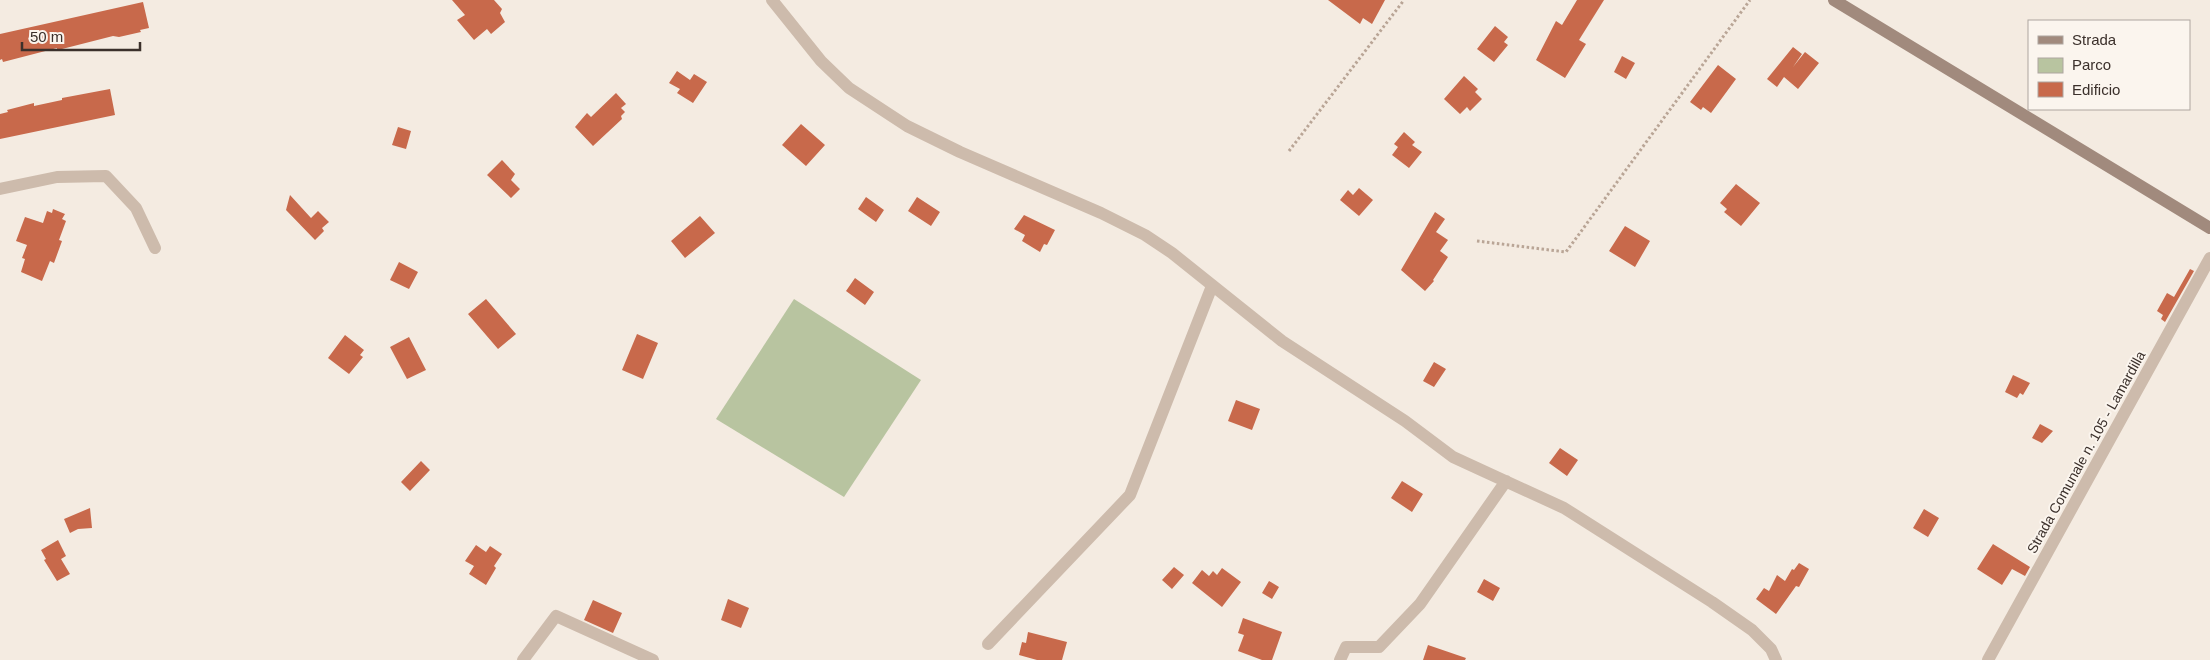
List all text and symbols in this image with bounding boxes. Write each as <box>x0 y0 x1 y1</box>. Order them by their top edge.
scale bar <box>22 20 140 52</box>
legend <box>2028 20 2190 110</box>
text: 50 m <box>30 28 63 45</box>
text: Strada <box>2072 31 2117 48</box>
text: Parco <box>2072 56 2111 73</box>
text: Edificio <box>2072 81 2120 98</box>
street label: Strada Comunale n. 105 - Lamardilla <box>2024 348 2149 556</box>

